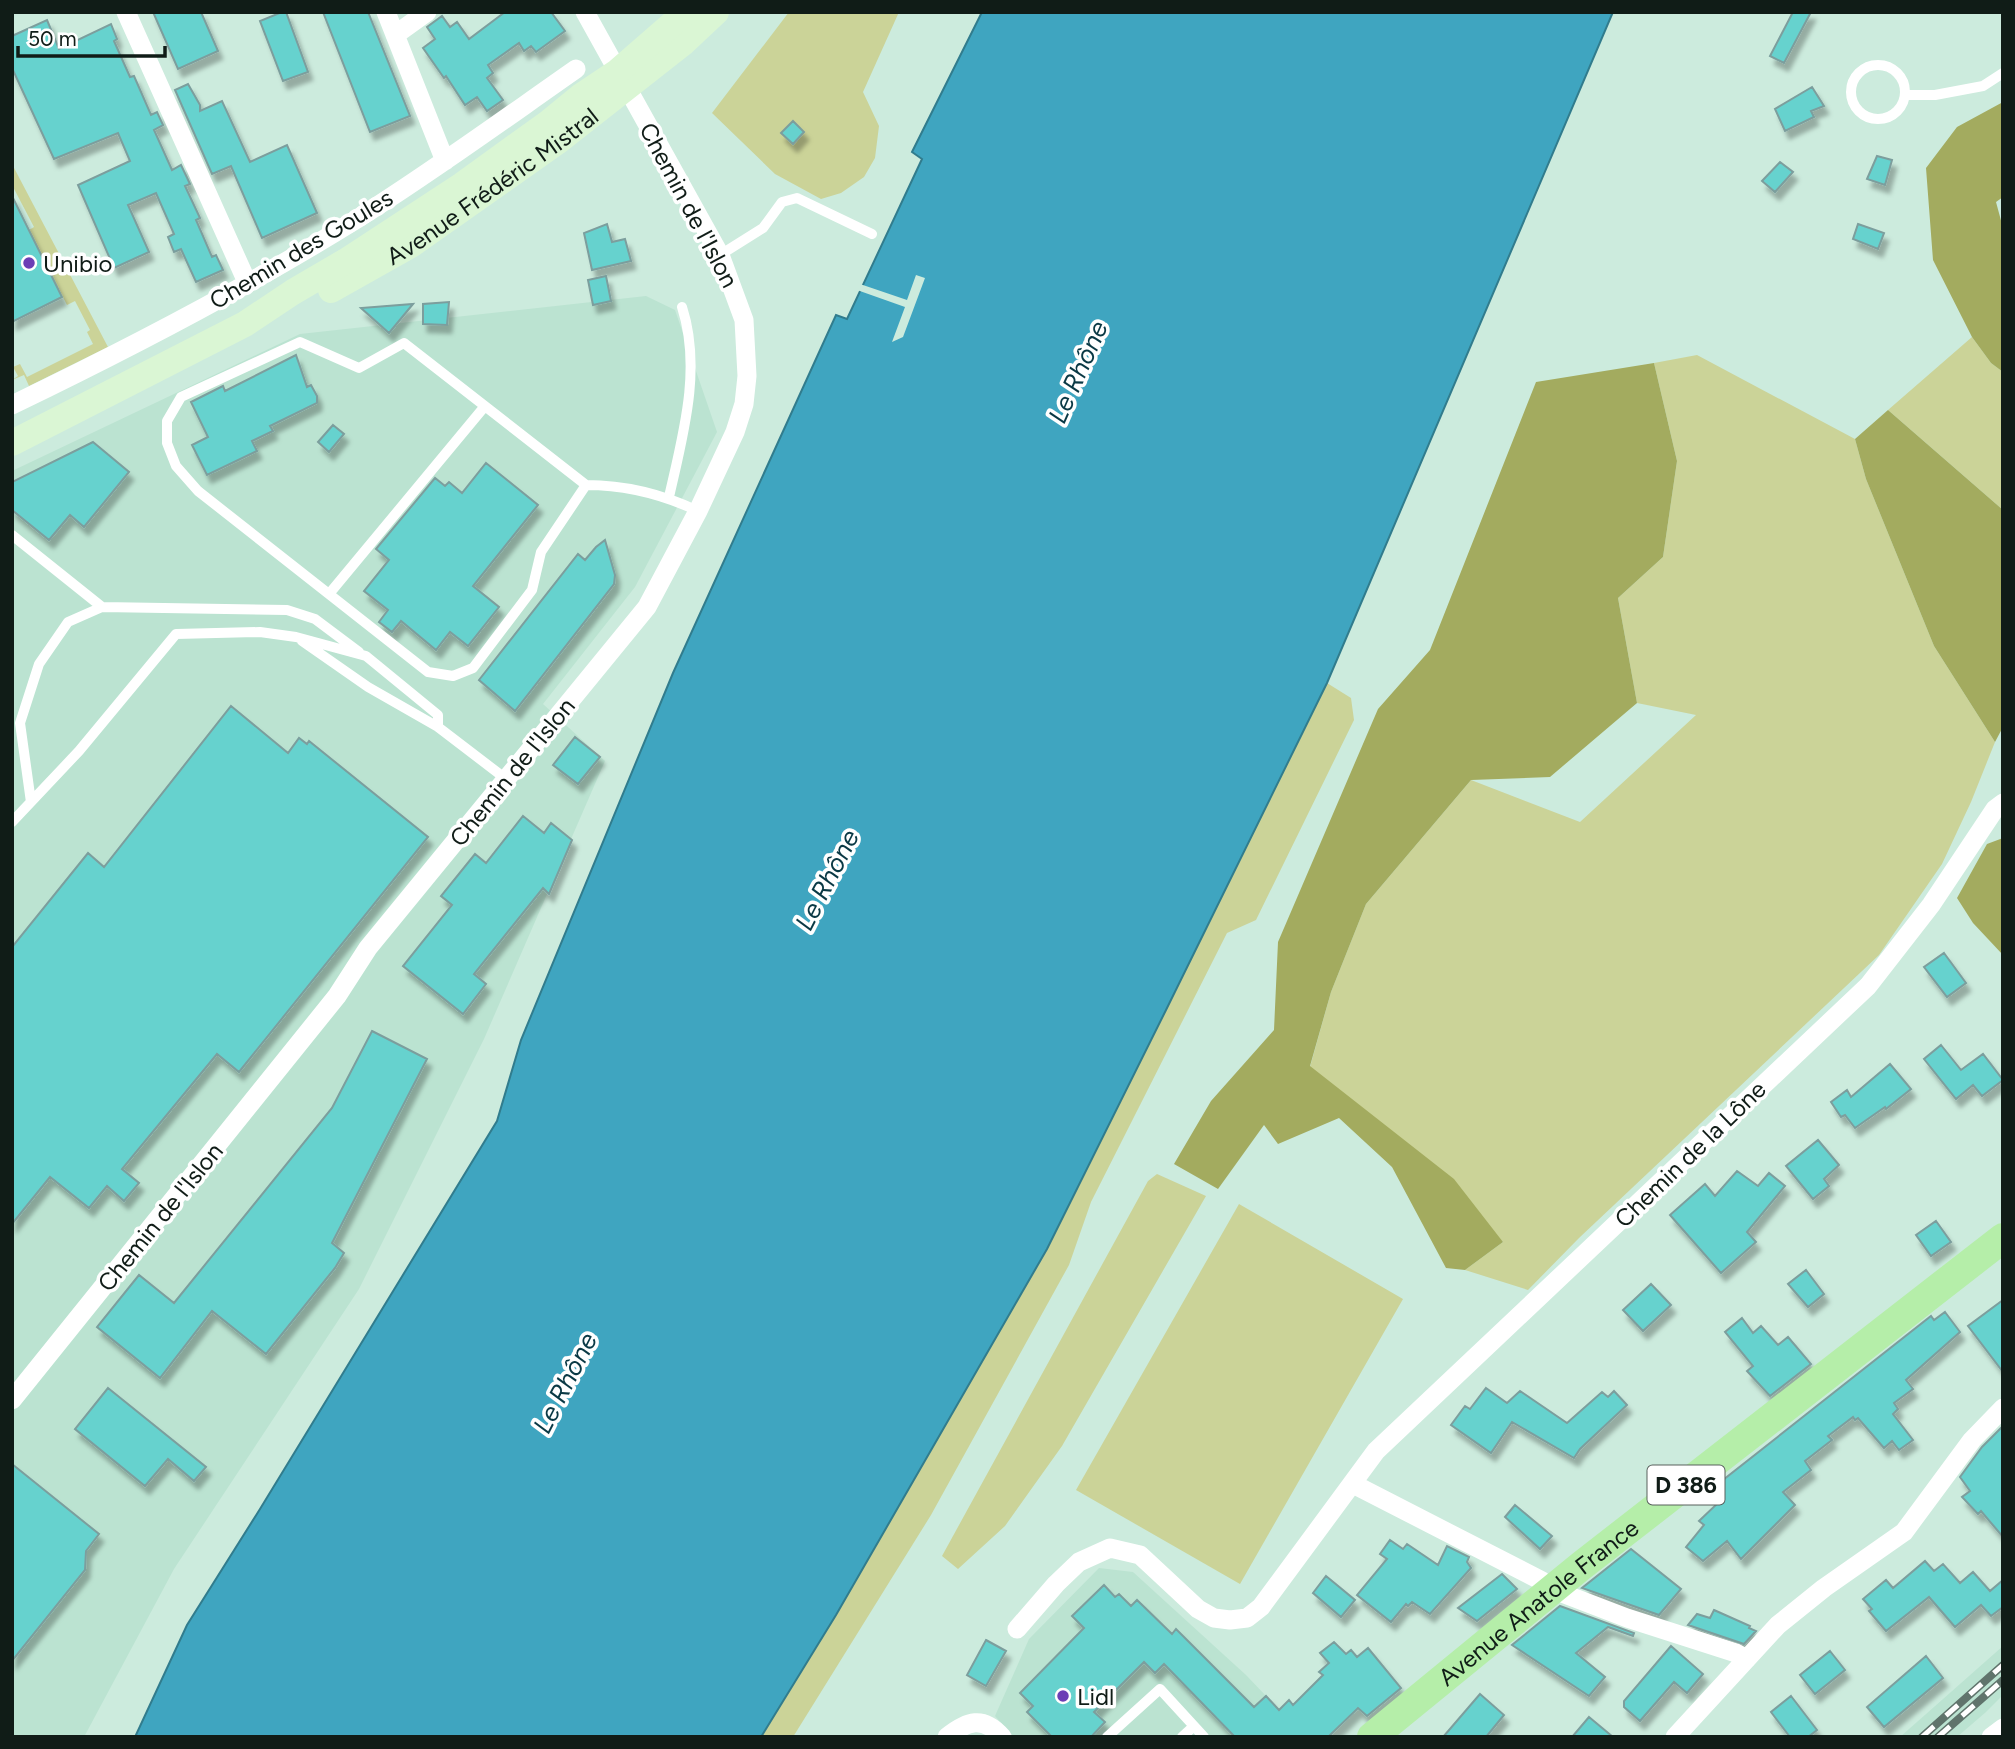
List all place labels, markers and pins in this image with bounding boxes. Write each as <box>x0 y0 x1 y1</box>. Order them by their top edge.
place label: Unibio <box>43 249 112 278</box>
marker: Unibio <box>21 255 37 271</box>
place label: Lidl <box>1077 1682 1114 1711</box>
marker: Lidl <box>1055 1688 1071 1704</box>

